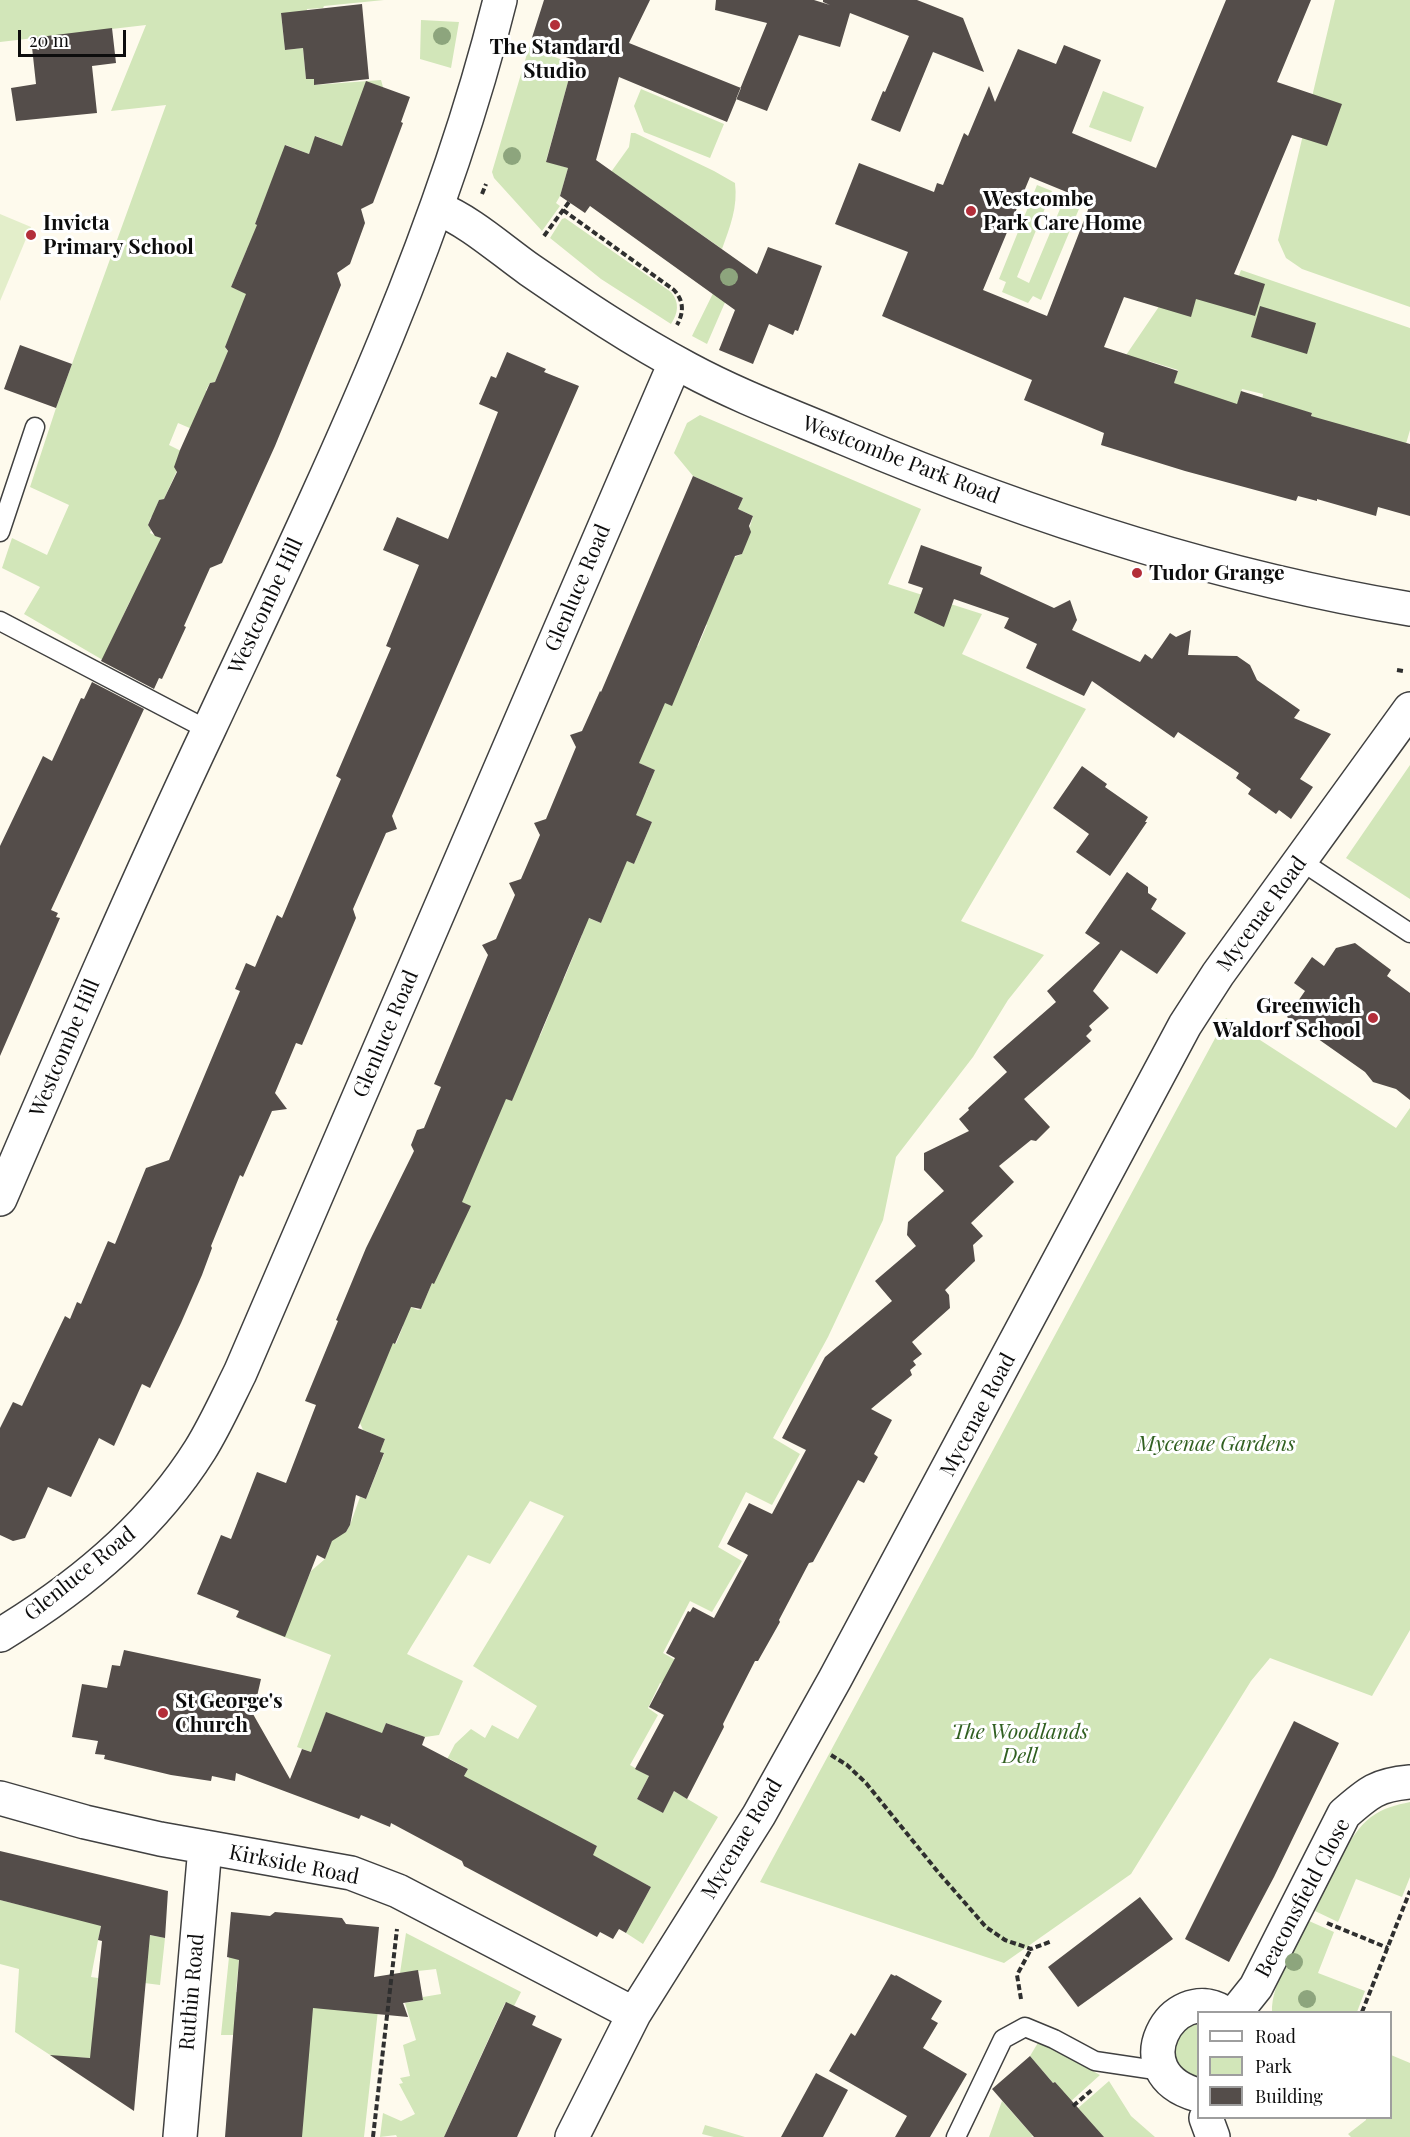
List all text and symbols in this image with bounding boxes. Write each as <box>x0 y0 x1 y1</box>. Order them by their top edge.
scale bar <box>21 18 129 56</box>
marker: The Standard Studio <box>548 18 562 32</box>
text: 20 m <box>29 28 69 52</box>
place label: The Standard Studio <box>489 34 621 84</box>
place label: Westcombe Park Care Home <box>983 186 1142 236</box>
marker: Westcombe Park Care Home <box>964 204 978 218</box>
place label: Invicta Primary School <box>43 210 194 260</box>
marker: Invicta Primary School <box>24 228 38 242</box>
street label: Westcombe Park Road <box>799 411 1003 509</box>
street label: Glenluce Road <box>540 521 616 655</box>
street label: Westcombe Hill <box>223 534 309 678</box>
place label: Tudor Grange <box>1149 560 1285 586</box>
marker: Tudor Grange <box>1130 566 1144 580</box>
street label: Mycenae Road <box>1212 852 1312 976</box>
street label: Glenluce Road <box>348 967 424 1101</box>
street label: Westcombe Hill <box>25 975 105 1121</box>
place label: Greenwich Waldorf School <box>1213 993 1361 1043</box>
marker: Greenwich Waldorf School <box>1366 1011 1380 1025</box>
street label: Mycenae Road <box>935 1349 1021 1481</box>
park label: Mycenae Gardens <box>1137 1431 1295 1457</box>
street label: Glenluce Road <box>19 1522 141 1626</box>
place label: St George's Church <box>175 1688 283 1738</box>
marker: St George's Church <box>156 1706 170 1720</box>
park label: The Woodlands Dell <box>952 1719 1088 1769</box>
street label: Mycenae Road <box>696 1774 788 1904</box>
street label: Beaconsfield Close <box>1250 1814 1356 1982</box>
street label: Kirkside Road <box>227 1840 361 1890</box>
street label: Ruthin Road <box>174 1932 210 2052</box>
legend <box>1197 2011 1392 2119</box>
text: Road <box>1255 2024 1296 2048</box>
text: Park <box>1255 2054 1292 2078</box>
text: Building <box>1255 2084 1323 2108</box>

